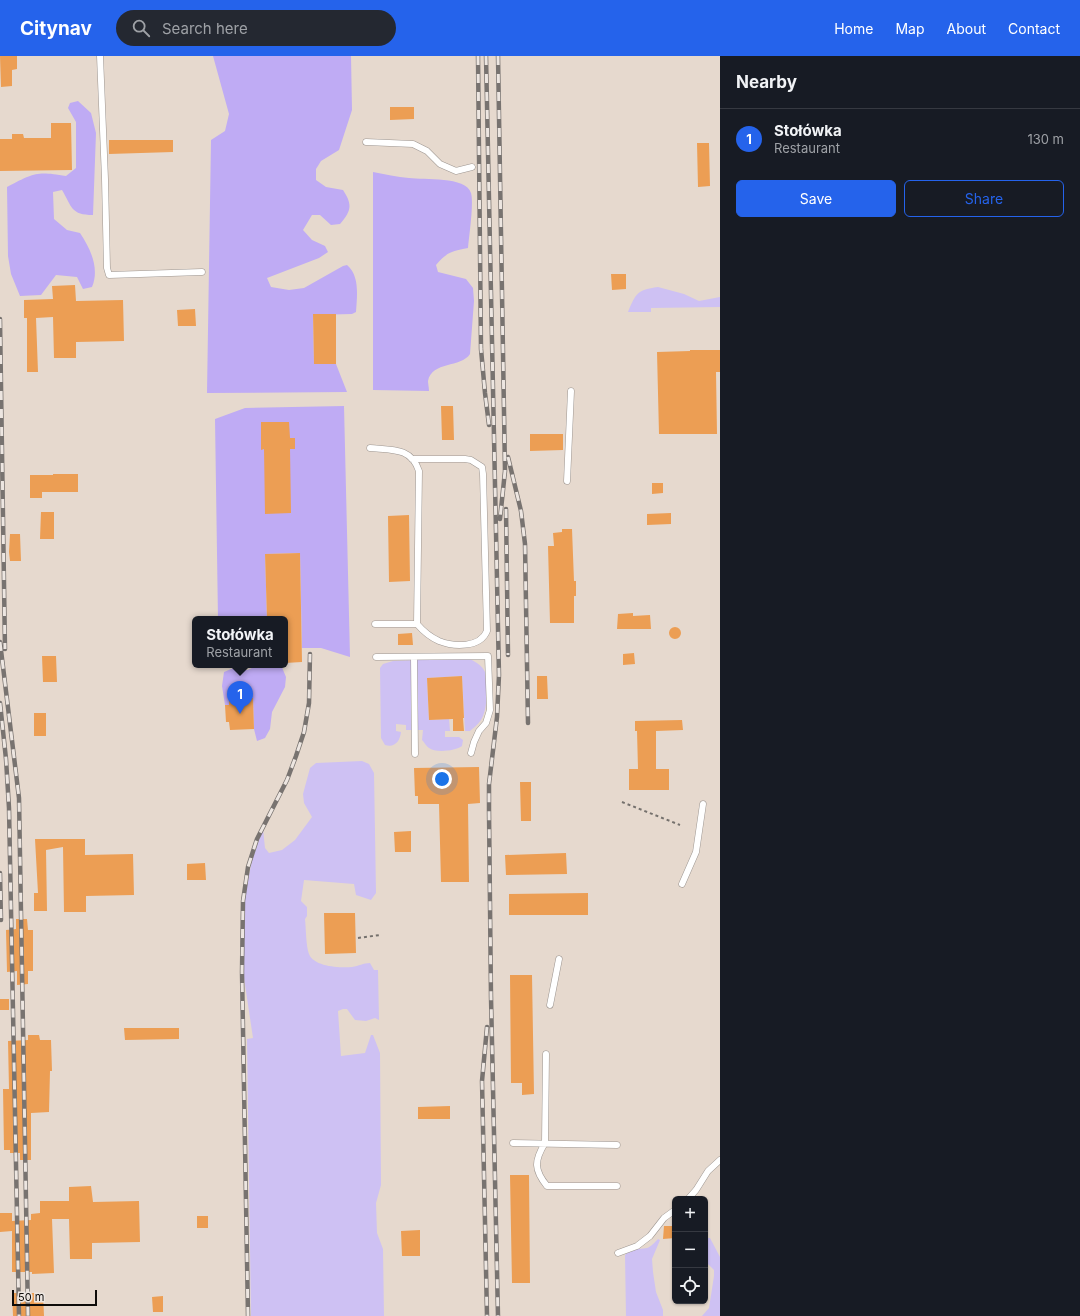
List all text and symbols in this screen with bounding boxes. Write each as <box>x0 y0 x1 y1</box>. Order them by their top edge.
search box <box>116 10 396 46</box>
text: Citynav <box>20 17 92 40</box>
icon: search <box>130 17 152 39</box>
text: Search here <box>162 19 248 38</box>
text: Home <box>834 20 873 37</box>
text: Map <box>895 20 925 37</box>
text: About <box>947 20 986 37</box>
text: Contact <box>1008 20 1060 37</box>
text: Nearby <box>736 72 797 92</box>
text: Stołówka <box>774 121 842 140</box>
text: 1 <box>746 131 752 147</box>
text: 130 m <box>1027 131 1064 147</box>
text: Restaurant <box>774 140 840 156</box>
button: Save <box>736 180 896 217</box>
button: Share <box>904 180 1064 217</box>
popup <box>192 616 288 668</box>
text: Stołówka <box>206 625 274 644</box>
text: Restaurant <box>206 644 272 660</box>
pin: 1 <box>227 681 253 714</box>
your location <box>432 769 452 789</box>
map controls <box>672 1196 708 1304</box>
button: + <box>672 1196 708 1232</box>
button: − <box>672 1232 708 1268</box>
button: locate <box>672 1268 708 1304</box>
scale bar <box>12 1288 97 1307</box>
text: 50 m <box>18 1290 44 1304</box>

